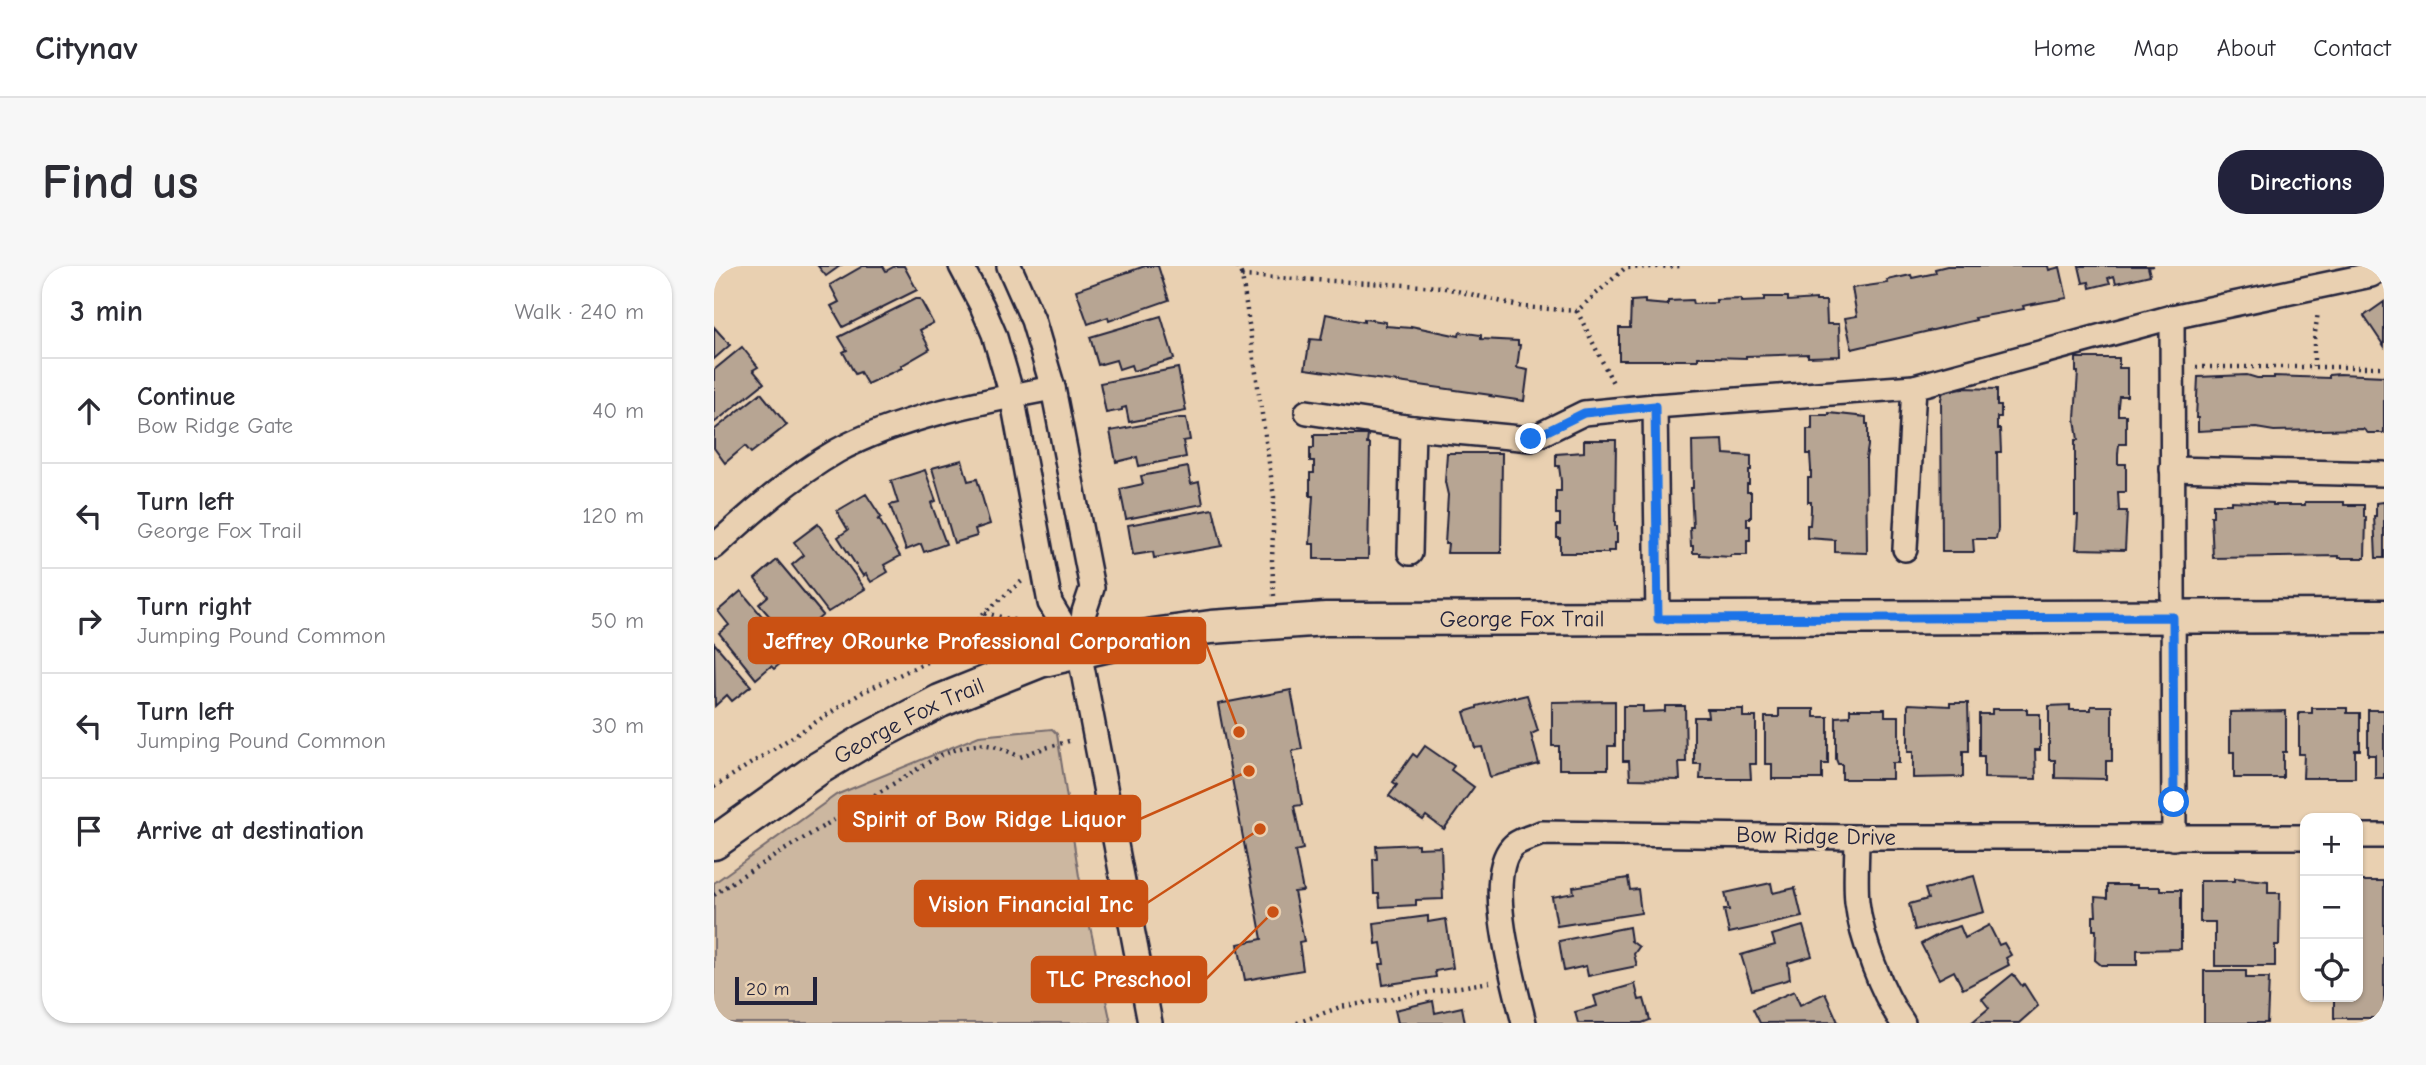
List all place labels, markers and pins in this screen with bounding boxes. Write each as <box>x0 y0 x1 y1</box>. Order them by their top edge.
callout: Jeffrey ORourke Professional Corporation <box>749 618 1205 663</box>
callout: Spirit of Bow Ridge Liquor <box>839 796 1140 841</box>
callout: Vision Financial Inc <box>915 881 1147 926</box>
callout: TLC Preschool <box>1032 957 1206 1002</box>

